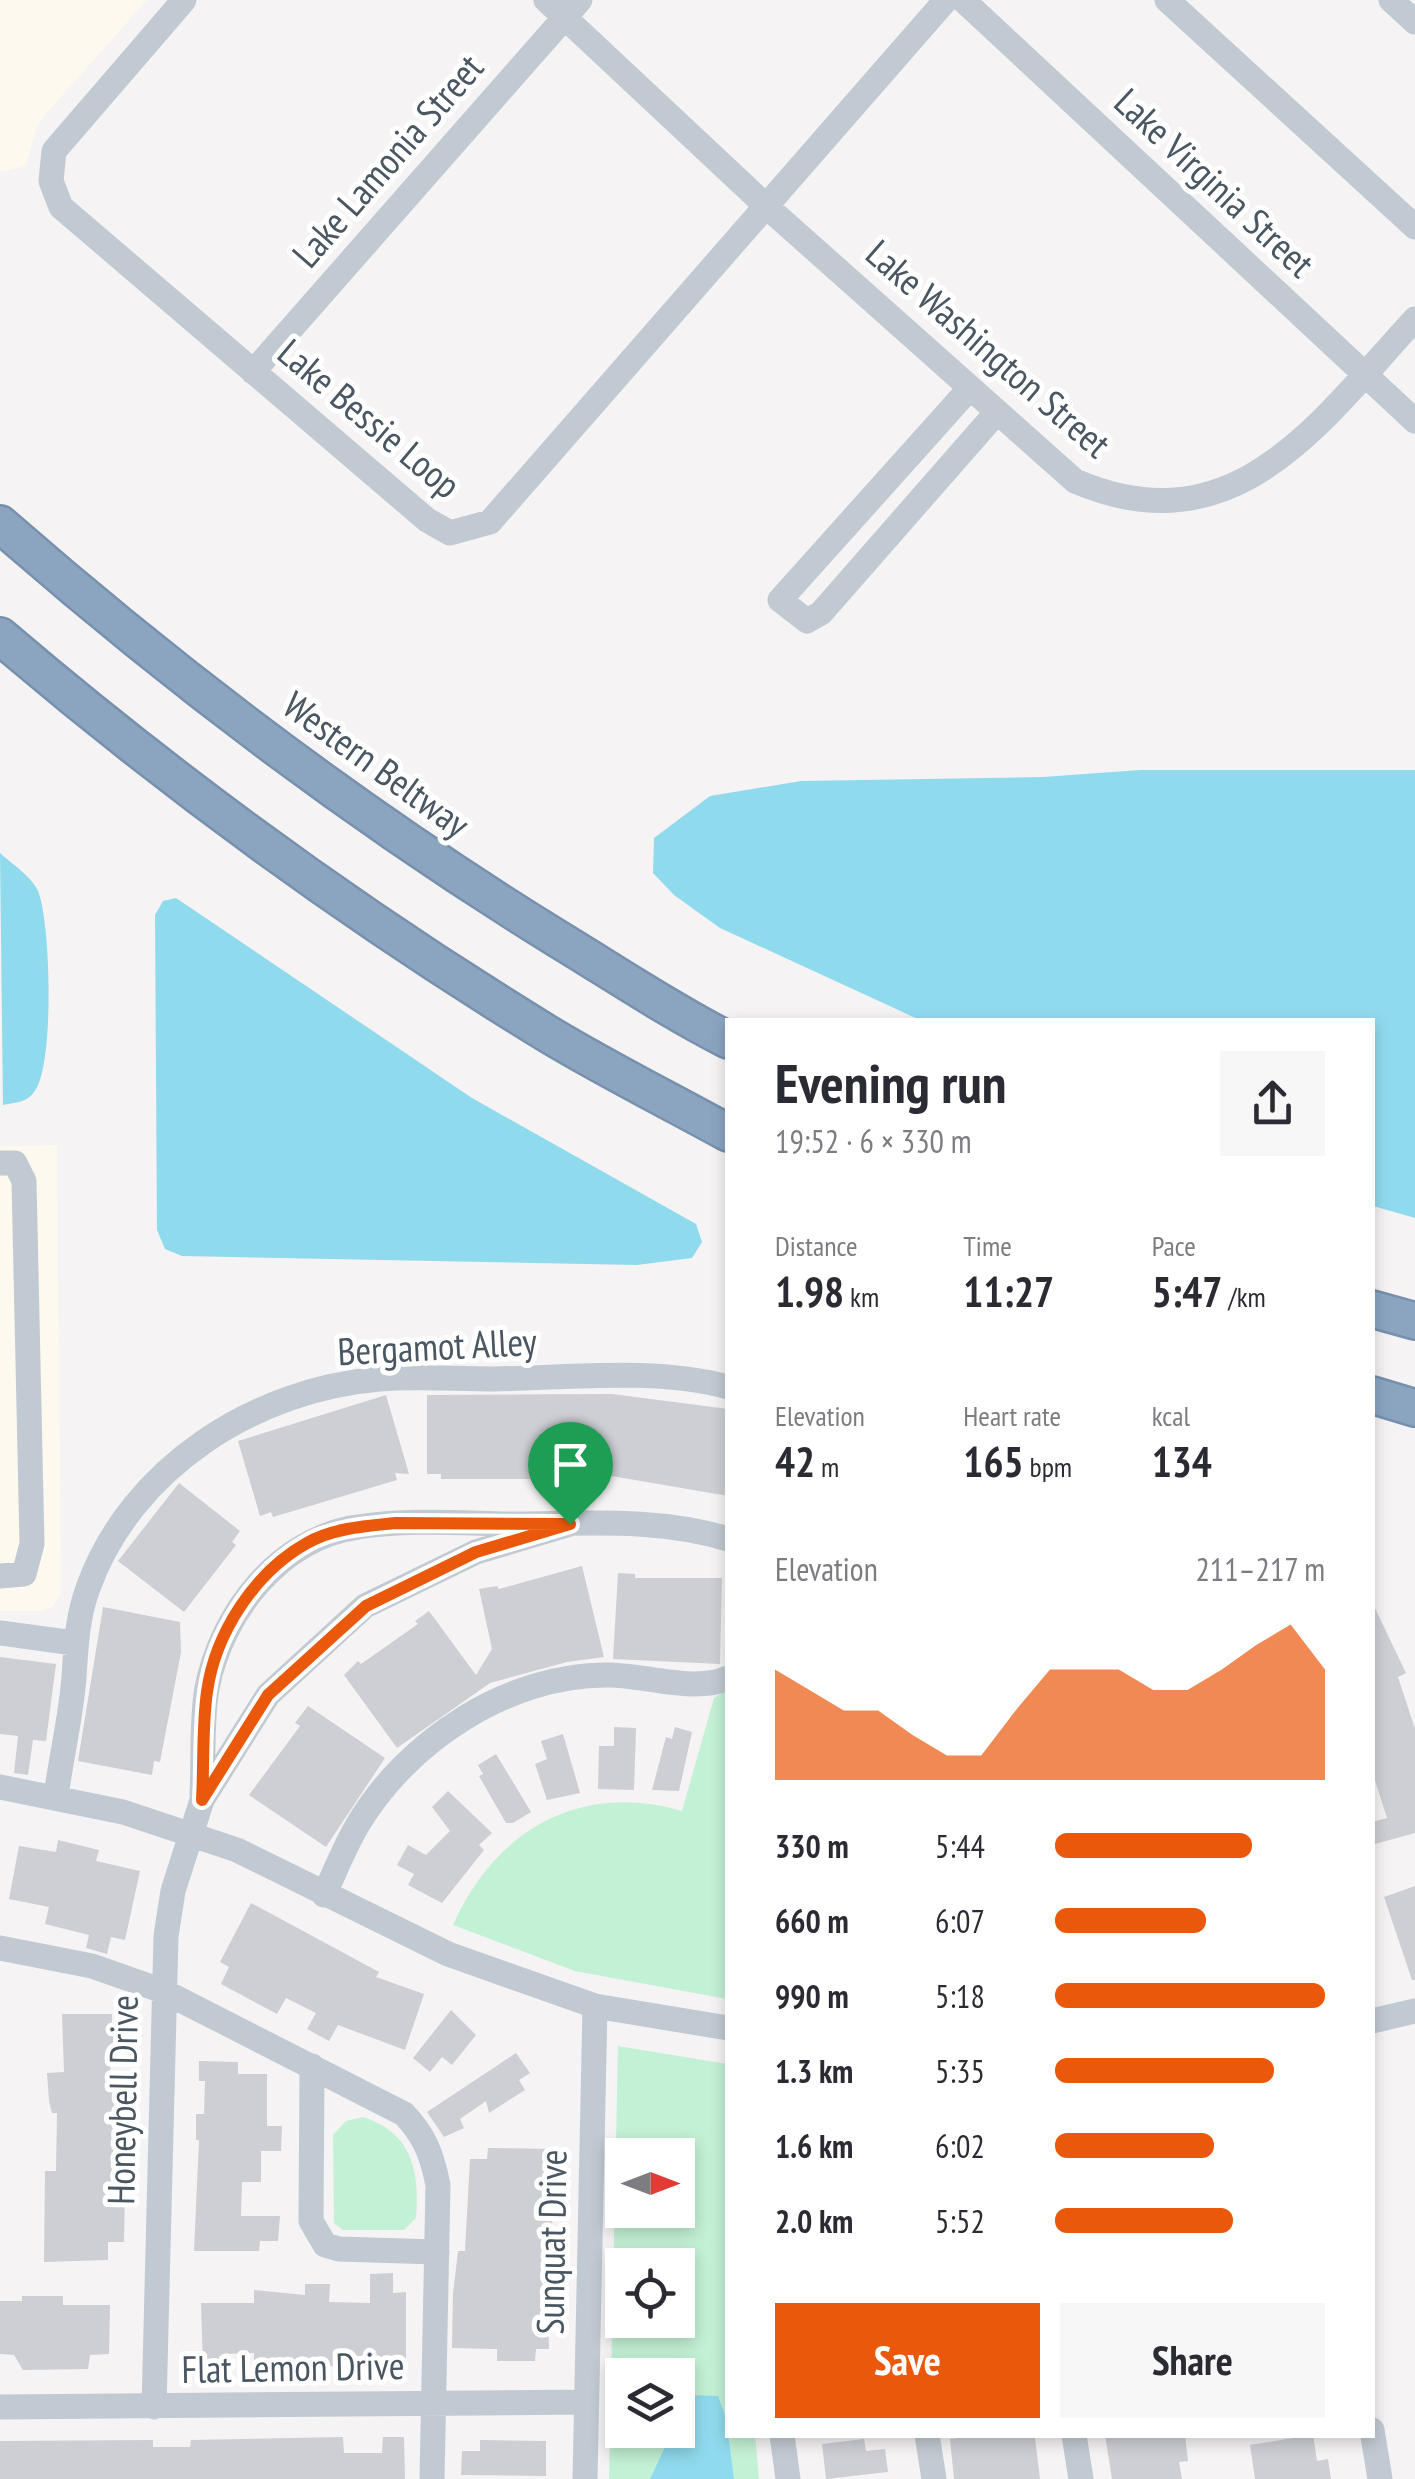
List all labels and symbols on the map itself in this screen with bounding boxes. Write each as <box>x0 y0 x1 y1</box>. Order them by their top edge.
street label: Lake Lamonia Street <box>281 43 493 277</box>
street label: Lake Virginia Street <box>1105 77 1326 287</box>
street label: Lake Washington Street <box>857 228 1122 468</box>
street label: Lake Bessie Loop <box>269 327 471 508</box>
street label: Western Beltway <box>274 680 480 848</box>
street label: Bergamot Alley <box>336 1316 538 1375</box>
pin <box>528 1422 613 1525</box>
street label: Honeybell Drive <box>95 1995 148 2205</box>
north arrow <box>605 2138 695 2228</box>
street label: Sunquat Drive <box>524 2149 577 2335</box>
street label: Flat Lemon Drive <box>181 2340 405 2393</box>

